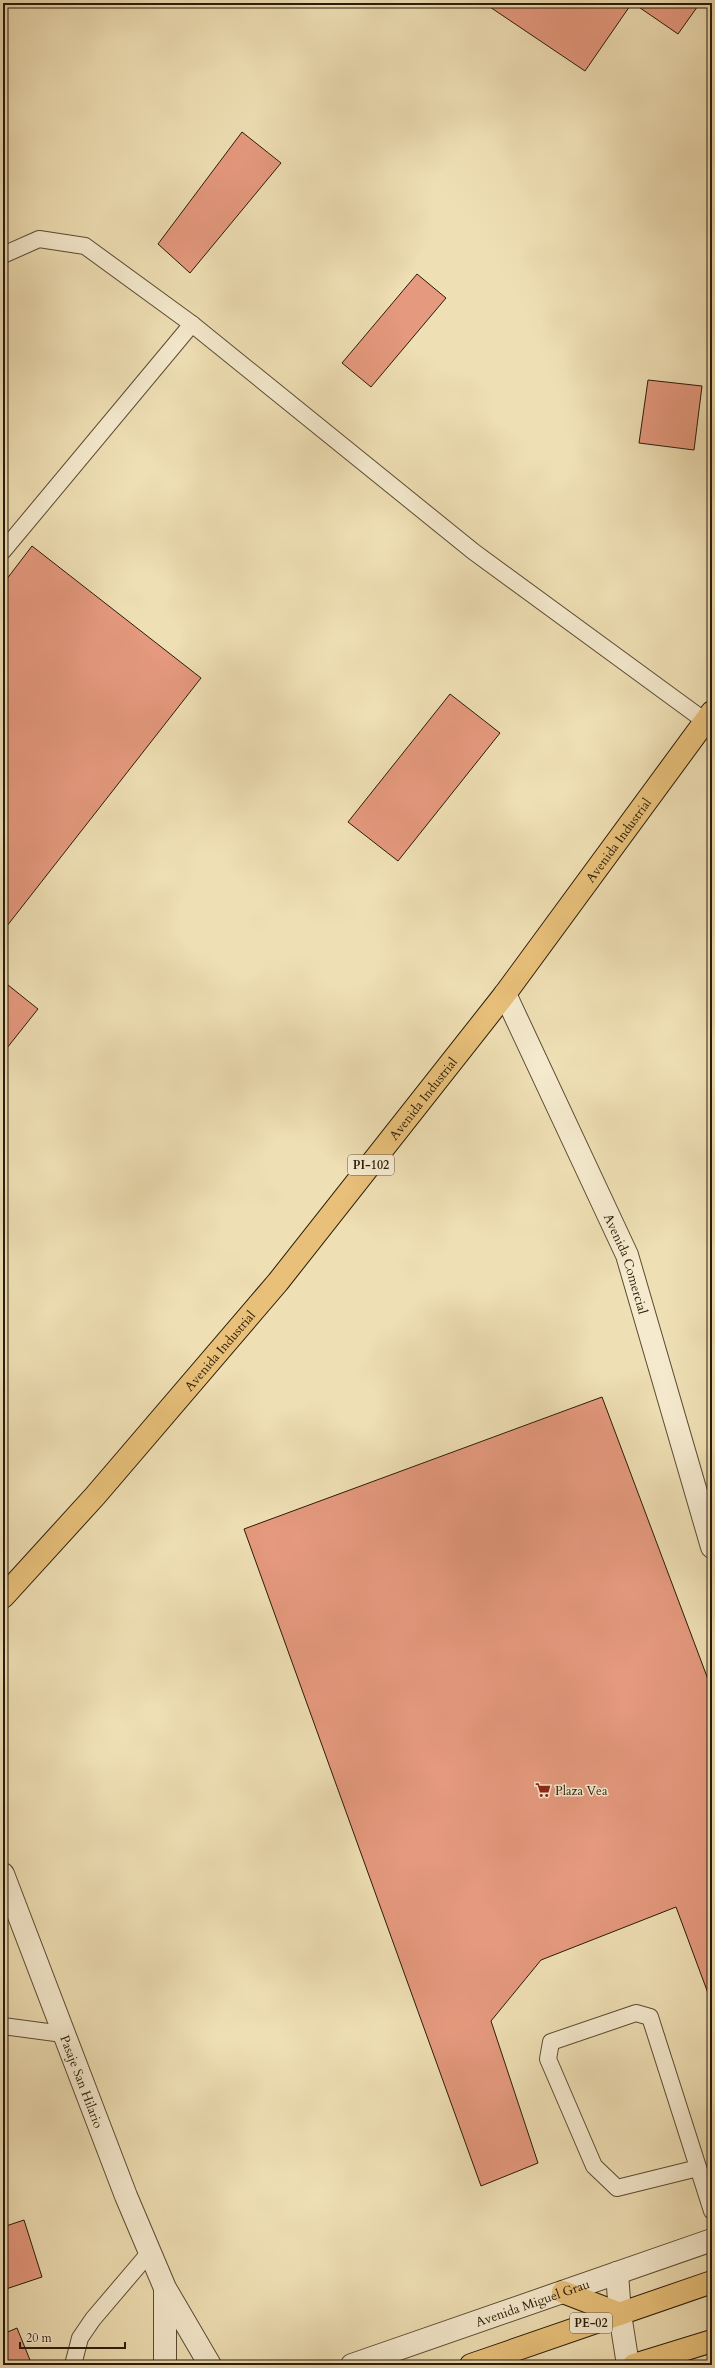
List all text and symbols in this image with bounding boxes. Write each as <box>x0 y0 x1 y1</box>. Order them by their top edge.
street label: Avenida Industrial <box>582 794 656 886</box>
street label: Avenida Industrial <box>385 1053 462 1144</box>
road number: PI-102 <box>348 1155 394 1175</box>
street label: Avenida Comercial <box>599 1211 652 1317</box>
street label: Avenida Industrial <box>181 1307 260 1395</box>
supermarket icon: Plaza Vea <box>534 1781 552 1799</box>
place label: Plaza Vea <box>555 1782 608 1800</box>
street label: Pasaje San Hilario <box>55 2033 107 2131</box>
street label: Avenida Miguel Grau <box>473 2275 592 2331</box>
road number: PE-02 <box>570 2313 612 2333</box>
scale bar <box>20 2324 125 2350</box>
text: 20 m <box>26 2330 53 2346</box>

